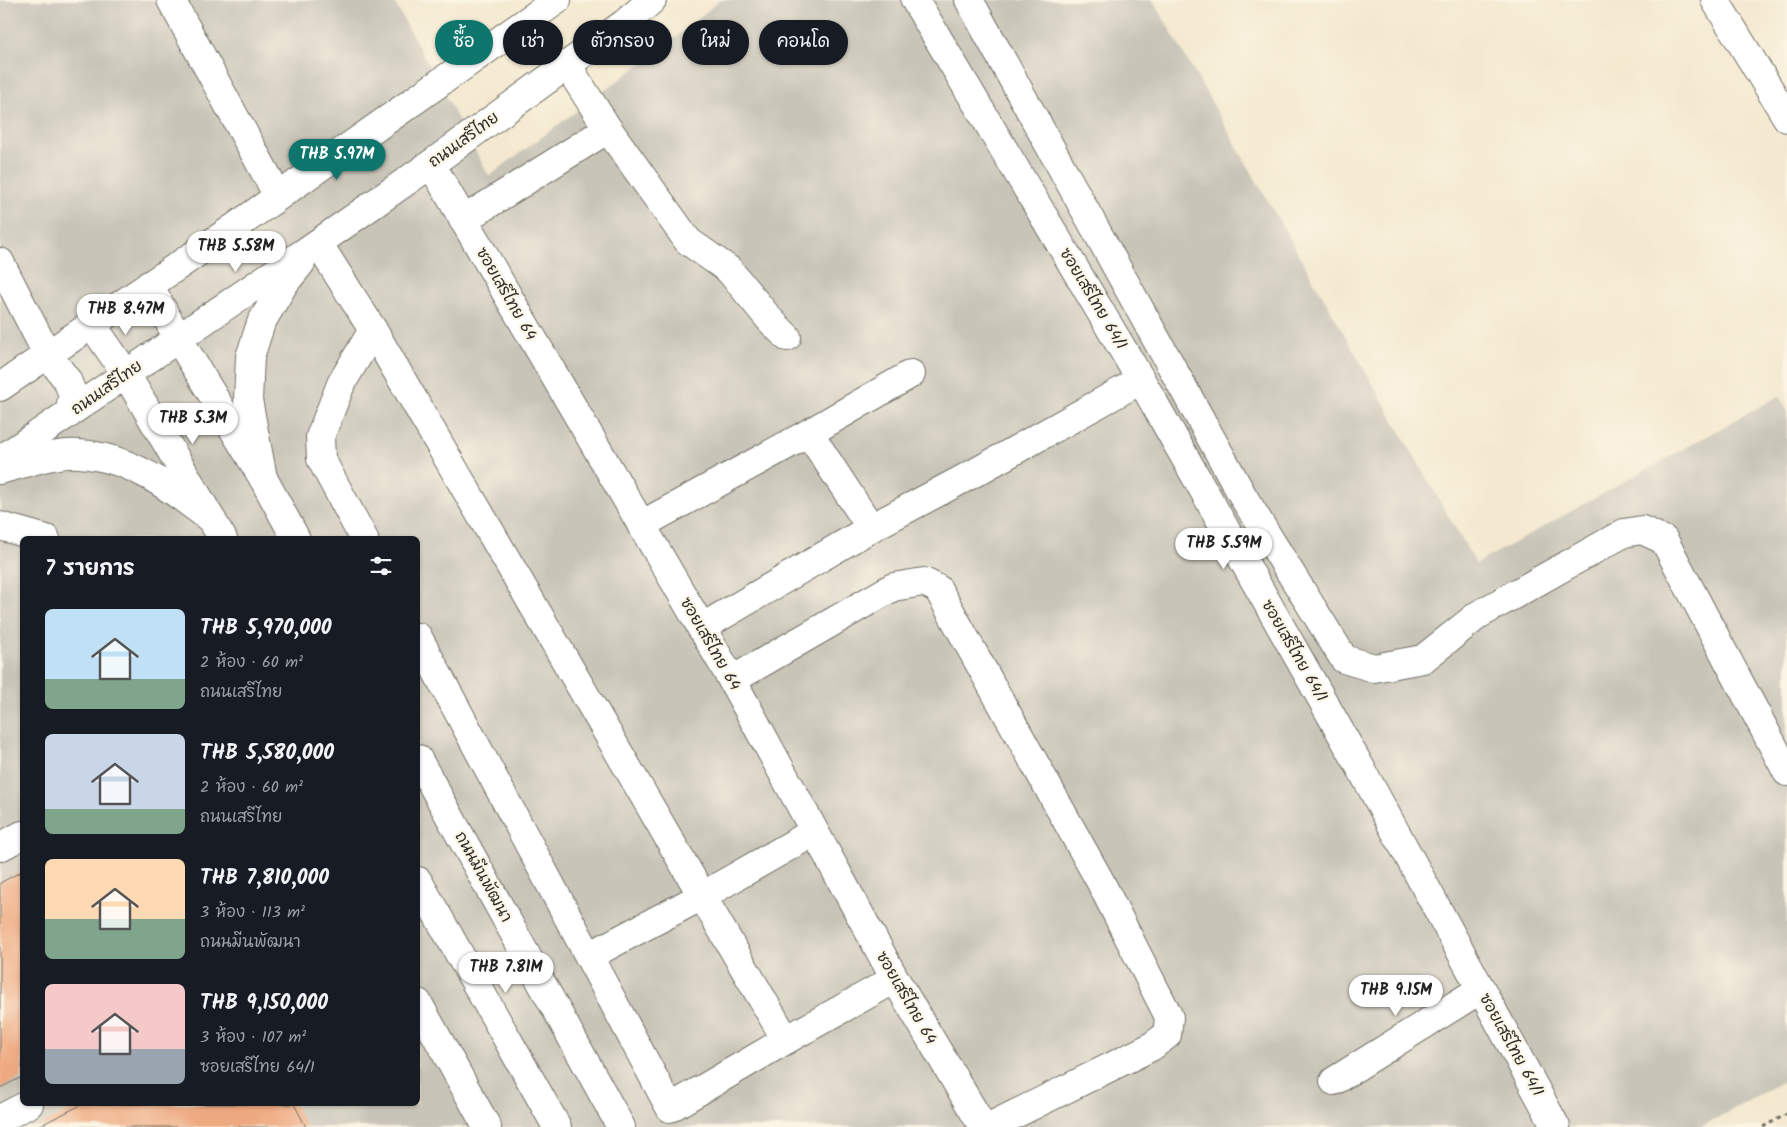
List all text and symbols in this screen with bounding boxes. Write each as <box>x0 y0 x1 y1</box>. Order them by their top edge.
chip: ซื้อ <box>435 20 493 65</box>
chip: เช่า <box>503 20 563 65</box>
chip: ตัวกรอง <box>573 20 672 65</box>
chip: ใหม่ <box>682 20 749 65</box>
chip: คอนโด <box>759 20 848 65</box>
street label: ถนนเสรีไทย <box>423 106 505 174</box>
pin: THB 5.97M <box>280 138 394 181</box>
text: THB 5.97M <box>300 142 374 167</box>
pin: THB 5.58M <box>179 230 293 273</box>
text: THB 5.58M <box>198 234 274 259</box>
street label: ซอยเสรีไทย 64 <box>469 243 543 345</box>
street label: ซอยเสรีไทย 64/1 <box>1053 243 1133 355</box>
pin: THB 8.47M <box>69 294 183 336</box>
text: THB 8.47M <box>88 297 164 322</box>
street label: ถนนเสรีไทย <box>66 354 148 422</box>
pin: THB 5.3M <box>141 402 245 445</box>
text: THB 5.3M <box>159 406 227 431</box>
pin: THB 5.59M <box>1167 528 1281 570</box>
text: THB 5.59M <box>1186 531 1262 556</box>
icon: filters <box>367 552 395 580</box>
text: 7 รายการ <box>45 553 135 586</box>
street label: ซอยเสรีไทย 64 <box>673 593 747 695</box>
street label: ซอยเสรีไทย 64/1 <box>1254 595 1334 707</box>
text: THB 5,970,000 <box>200 612 332 645</box>
icon: home <box>85 629 145 689</box>
text: 2 ห้อง · 60 m² <box>200 650 303 675</box>
text: ถนนเสรีไทย <box>200 680 282 705</box>
text: THB 5,580,000 <box>200 737 334 770</box>
icon: home <box>85 754 145 814</box>
text: 2 ห้อง · 60 m² <box>200 775 303 800</box>
text: ถนนเสรีไทย <box>200 805 282 830</box>
street label: ถนนมีนพัฒนา <box>448 827 518 927</box>
text: THB 7,810,000 <box>200 862 329 895</box>
icon: home <box>85 879 145 939</box>
text: 3 ห้อง · 113 m² <box>200 900 305 925</box>
text: ถนนมีนพัฒนา <box>200 930 301 955</box>
street label: ซอยเสรีไทย 64 <box>869 947 943 1049</box>
pin: THB 7.81M <box>449 952 563 994</box>
text: THB 7.81M <box>470 955 542 980</box>
pin: THB 9.15M <box>1339 974 1453 1017</box>
text: THB 9.15M <box>1360 978 1432 1003</box>
text: THB 9,150,000 <box>200 987 328 1020</box>
street label: ซอยเสรีไทย 64/1 <box>1472 989 1550 1101</box>
icon: home <box>85 1004 145 1064</box>
text: 3 ห้อง · 107 m² <box>200 1025 306 1050</box>
text: ซอยเสรีไทย 64/1 <box>200 1055 315 1080</box>

